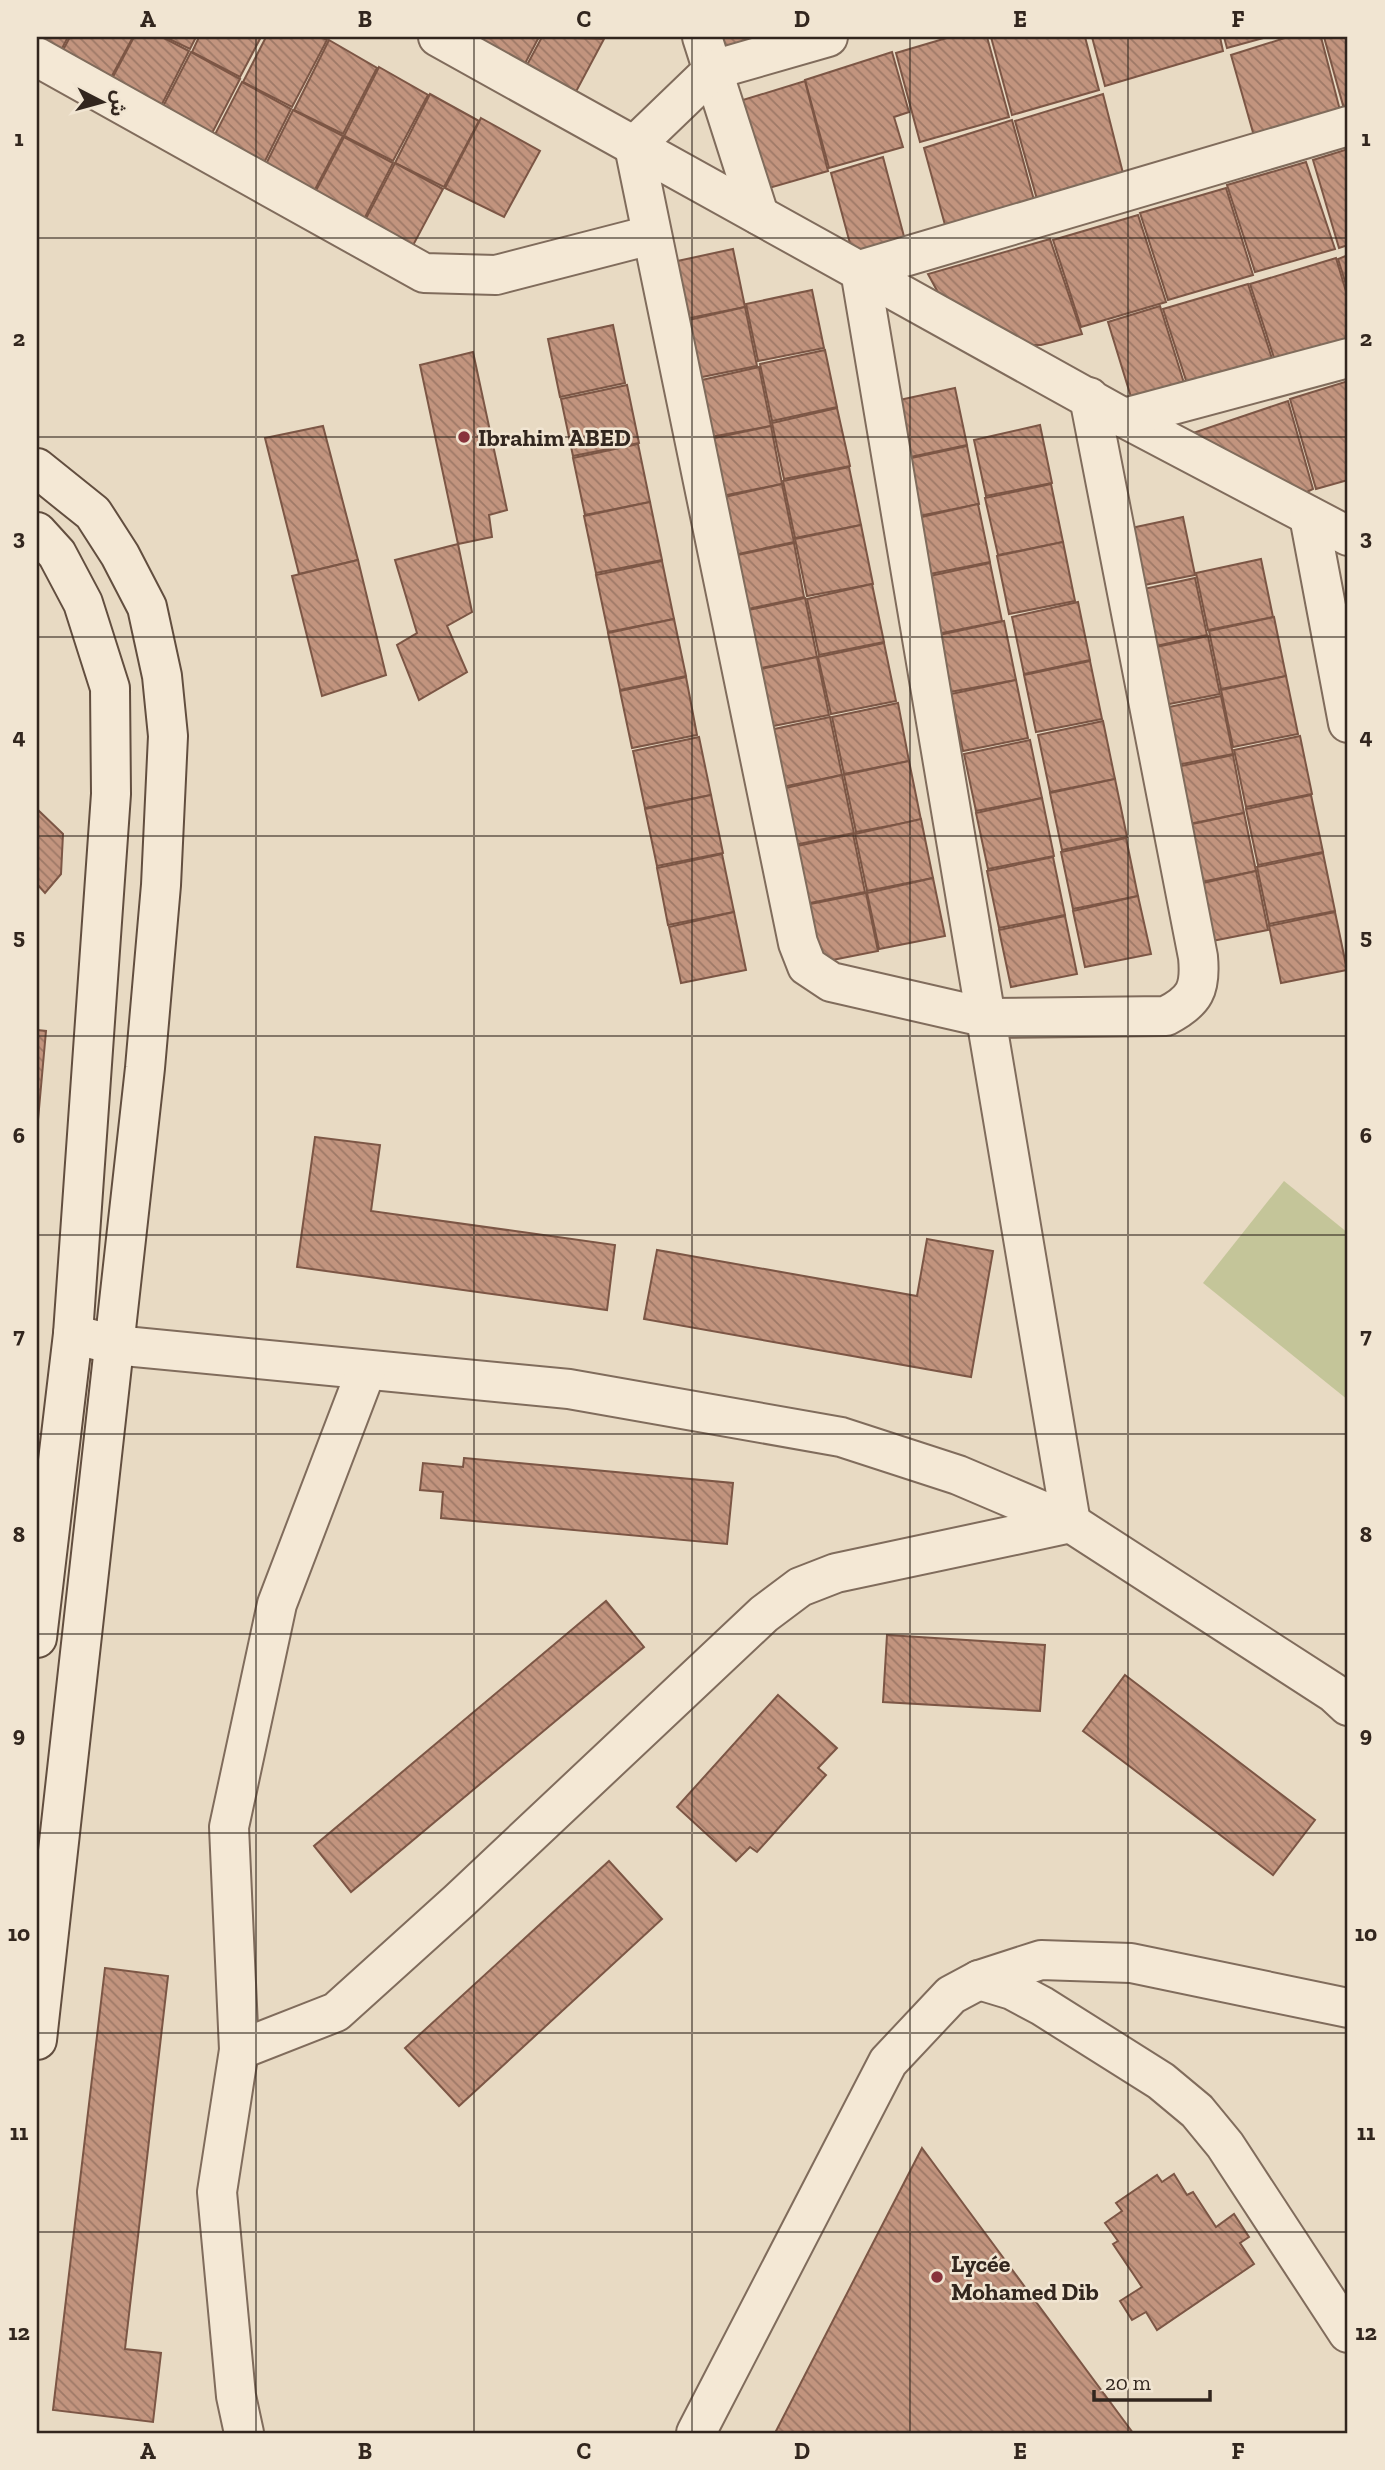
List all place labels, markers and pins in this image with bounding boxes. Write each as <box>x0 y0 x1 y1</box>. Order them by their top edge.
place label: Ibrahim ABED <box>478 423 631 452</box>
marker: Ibrahim ABED <box>456 429 472 445</box>
place label: Lycée Mohamed Dib <box>951 2249 1099 2306</box>
marker: Lycée Mohamed Dib <box>929 2269 945 2285</box>

